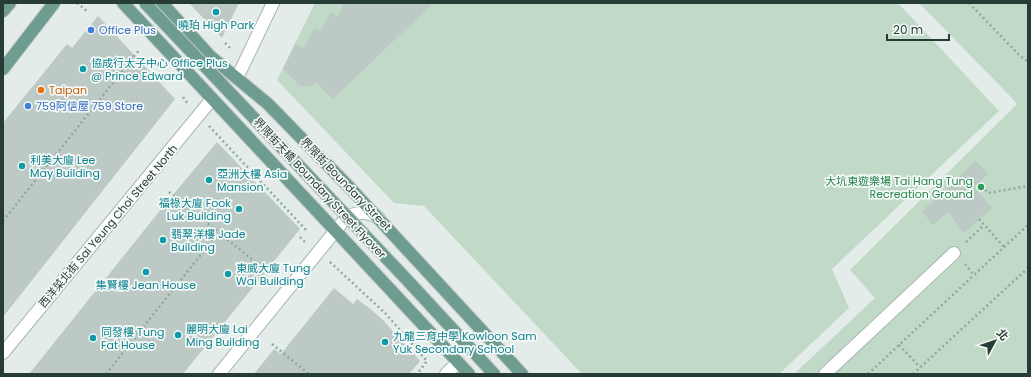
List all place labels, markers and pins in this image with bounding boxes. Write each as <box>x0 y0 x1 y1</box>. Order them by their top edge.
marker: 曉珀 High Park <box>211 7 221 17</box>
place label: 曉珀 High Park <box>178 17 254 33</box>
place label: Office Plus <box>99 22 156 38</box>
marker: Office Plus <box>86 25 96 35</box>
place label: 協成行太子中心 Office Plus @ Prince Edward <box>91 55 228 84</box>
marker: 協成行太子中心 Office Plus @ Prince Edward <box>78 64 88 74</box>
place label: Taipan <box>49 82 87 98</box>
marker: Taipan <box>36 85 46 95</box>
place label: 759阿信屋 759 Store <box>36 98 143 114</box>
marker: 759阿信屋 759 Store <box>23 101 33 111</box>
place label: 利美大廈 Lee May Building <box>30 152 100 181</box>
marker: 利美大廈 Lee May Building <box>17 161 27 171</box>
place label: 亞洲大樓 Asia Mansion <box>217 166 287 195</box>
place label: 大坑東遊樂場 Tai Hang Tung Recreation Ground <box>825 173 973 202</box>
marker: 亞洲大樓 Asia Mansion <box>204 175 214 185</box>
marker: 大坑東遊樂場 Tai Hang Tung Recreation Ground <box>976 182 986 192</box>
place label: 福祿大廈 Fook Luk Building <box>159 195 231 224</box>
marker: 福祿大廈 Fook Luk Building <box>234 204 244 214</box>
place label: 翡翠洋樓 Jade Building <box>171 226 246 255</box>
marker: 翡翠洋樓 Jade Building <box>158 235 168 245</box>
place label: 東威大廈 Tung Wai Building <box>236 260 310 289</box>
marker: 集賢樓 Jean House <box>141 267 151 277</box>
marker: 東威大廈 Tung Wai Building <box>223 269 233 279</box>
place label: 集賢樓 Jean House <box>96 277 196 293</box>
place label: 麗明大廈 Lai Ming Building <box>186 321 259 350</box>
place label: 同發樓 Tung Fat House <box>101 324 164 353</box>
place label: 九龍三育中學 Kowloon Sam Yuk Secondary School <box>393 328 537 357</box>
marker: 麗明大廈 Lai Ming Building <box>173 330 183 340</box>
marker: 同發樓 Tung Fat House <box>88 333 98 343</box>
marker: 九龍三育中學 Kowloon Sam Yuk Secondary School <box>380 337 390 347</box>

